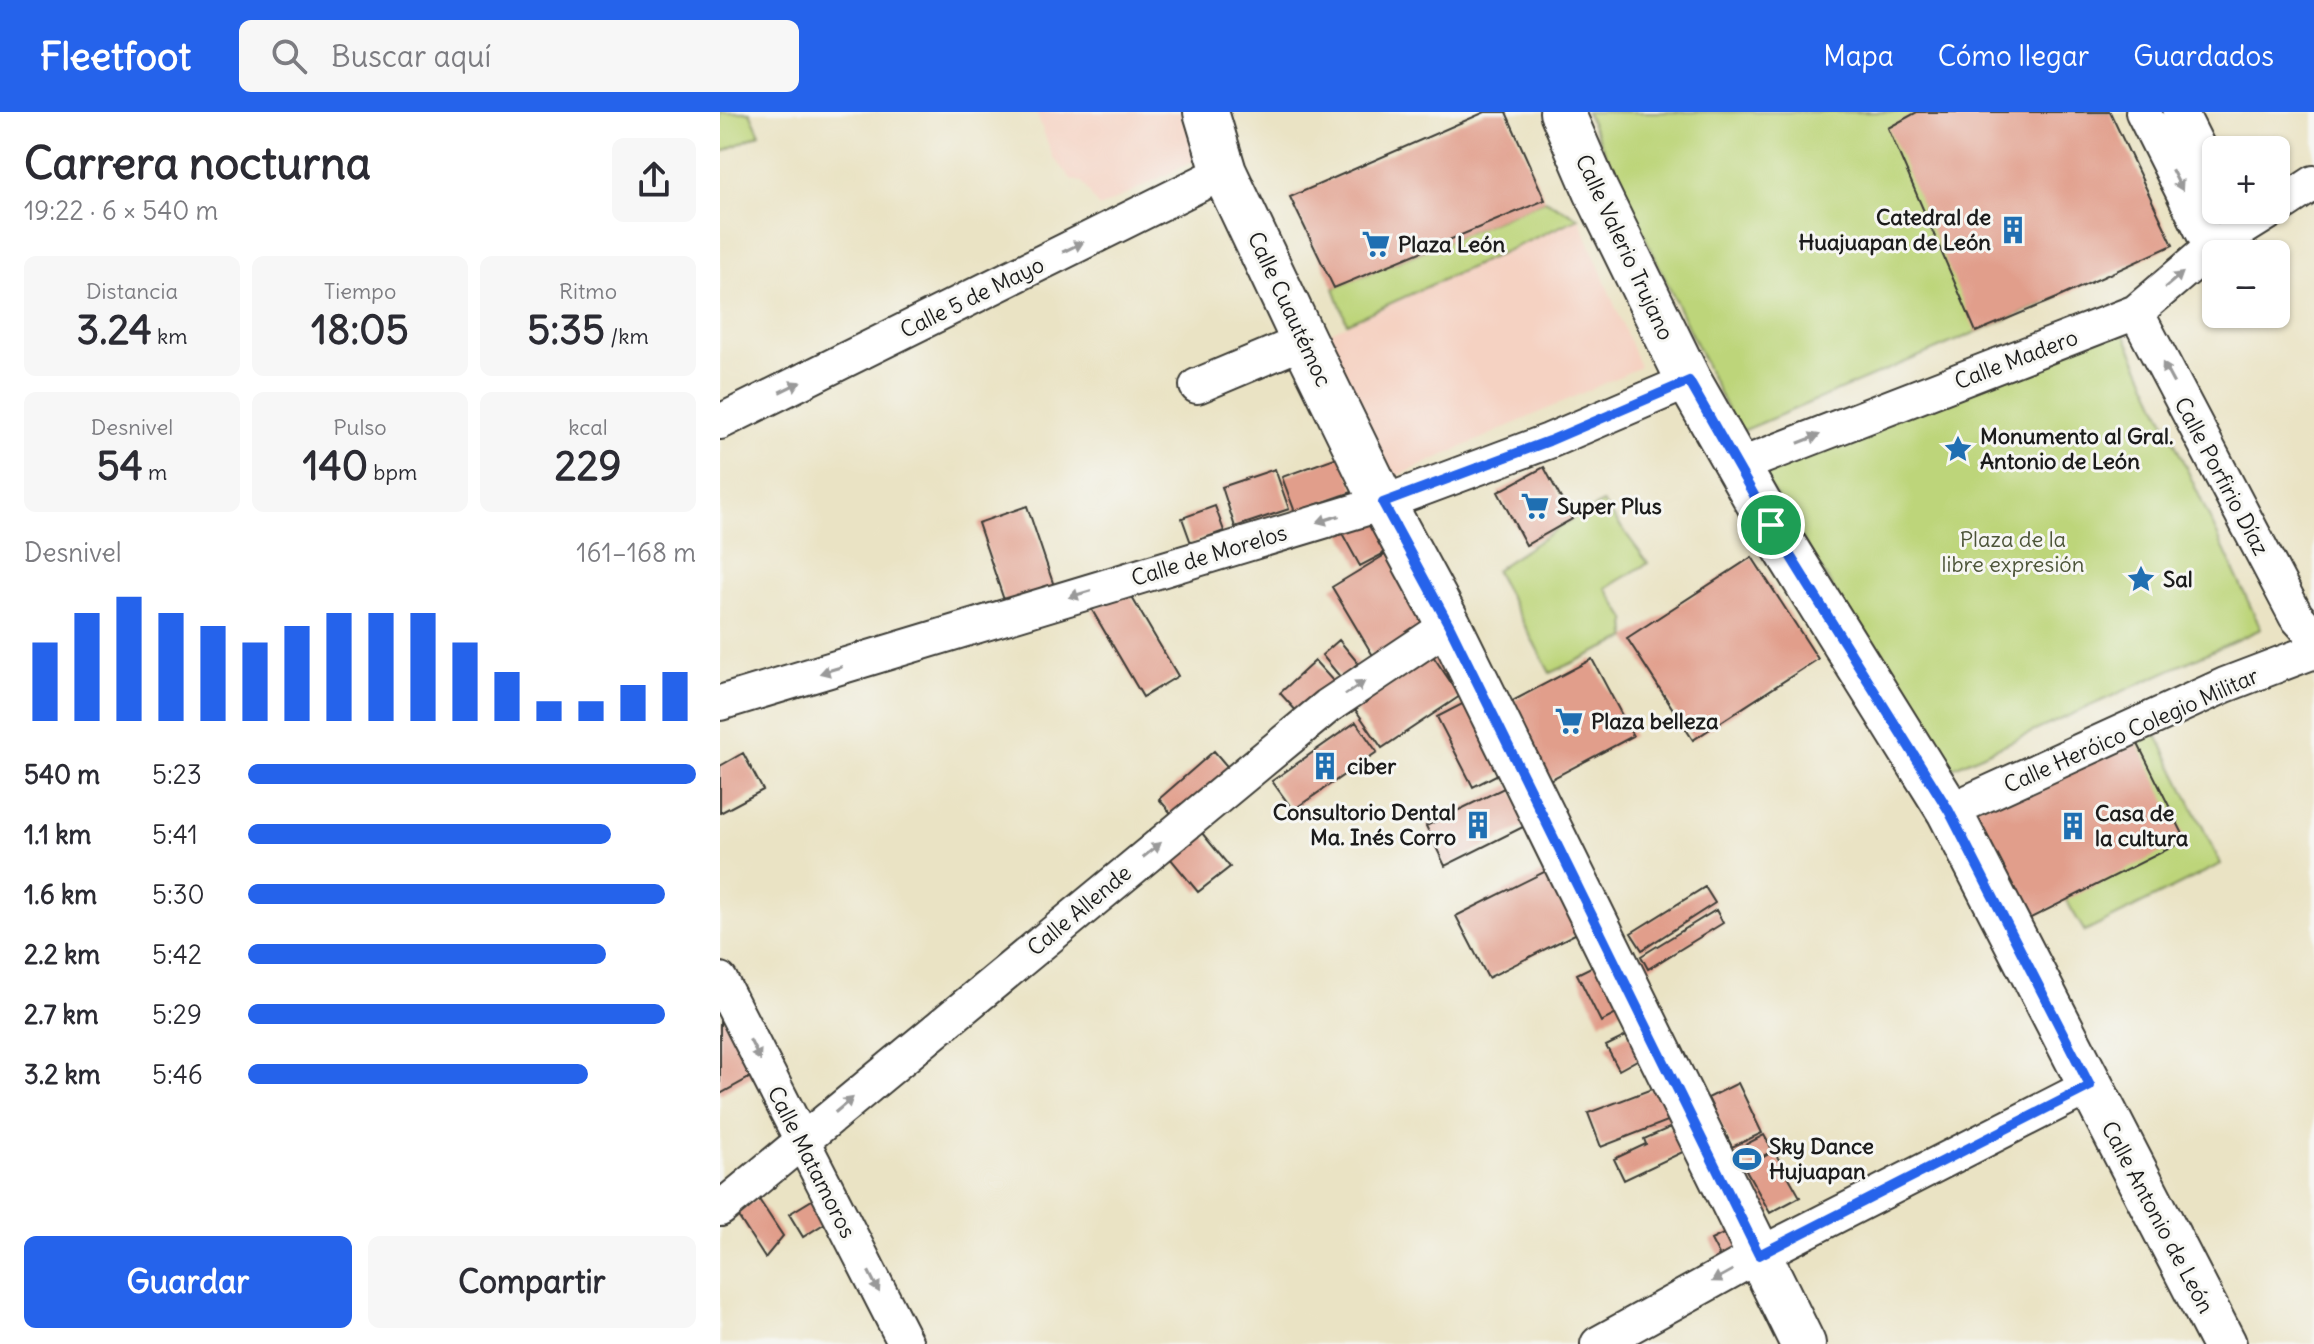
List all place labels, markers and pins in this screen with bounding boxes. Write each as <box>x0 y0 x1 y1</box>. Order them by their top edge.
place label: Catedral de Huajuapan de León <box>1798 203 1991 256</box>
building icon: Catedral de Huajuapan de León <box>1998 215 2028 245</box>
supermarket icon: Plaza León <box>1361 229 1391 259</box>
place label: Plaza León <box>1398 230 1505 258</box>
place label: Monumento al Gral. Antonio de León <box>1980 422 2174 475</box>
place icon: Monumento al Gral. Antonio de León <box>1943 434 1973 464</box>
supermarket icon: Super Plus <box>1520 491 1550 521</box>
pin <box>1737 491 1805 559</box>
place label: Super Plus <box>1557 492 1662 520</box>
place icon: Sal <box>2126 564 2156 594</box>
place label: Sal <box>2163 565 2193 593</box>
supermarket icon: Plaza belleza <box>1554 706 1584 736</box>
place label: Plaza belleza <box>1591 707 1719 735</box>
building icon: ciber <box>1310 751 1340 781</box>
place label: ciber <box>1347 752 1397 780</box>
place label: Consultorio Dental Ma. Inés Corro <box>1273 798 1456 851</box>
place label: Casa de la cultura <box>2095 799 2189 852</box>
building icon: Consultorio Dental Ma. Inés Corro <box>1463 810 1493 840</box>
building icon: Casa de la cultura <box>2058 811 2088 841</box>
place label: Sky Dance Hujuapan <box>1769 1132 1874 1185</box>
sports icon: Sky Dance Hujuapan <box>1732 1144 1762 1174</box>

